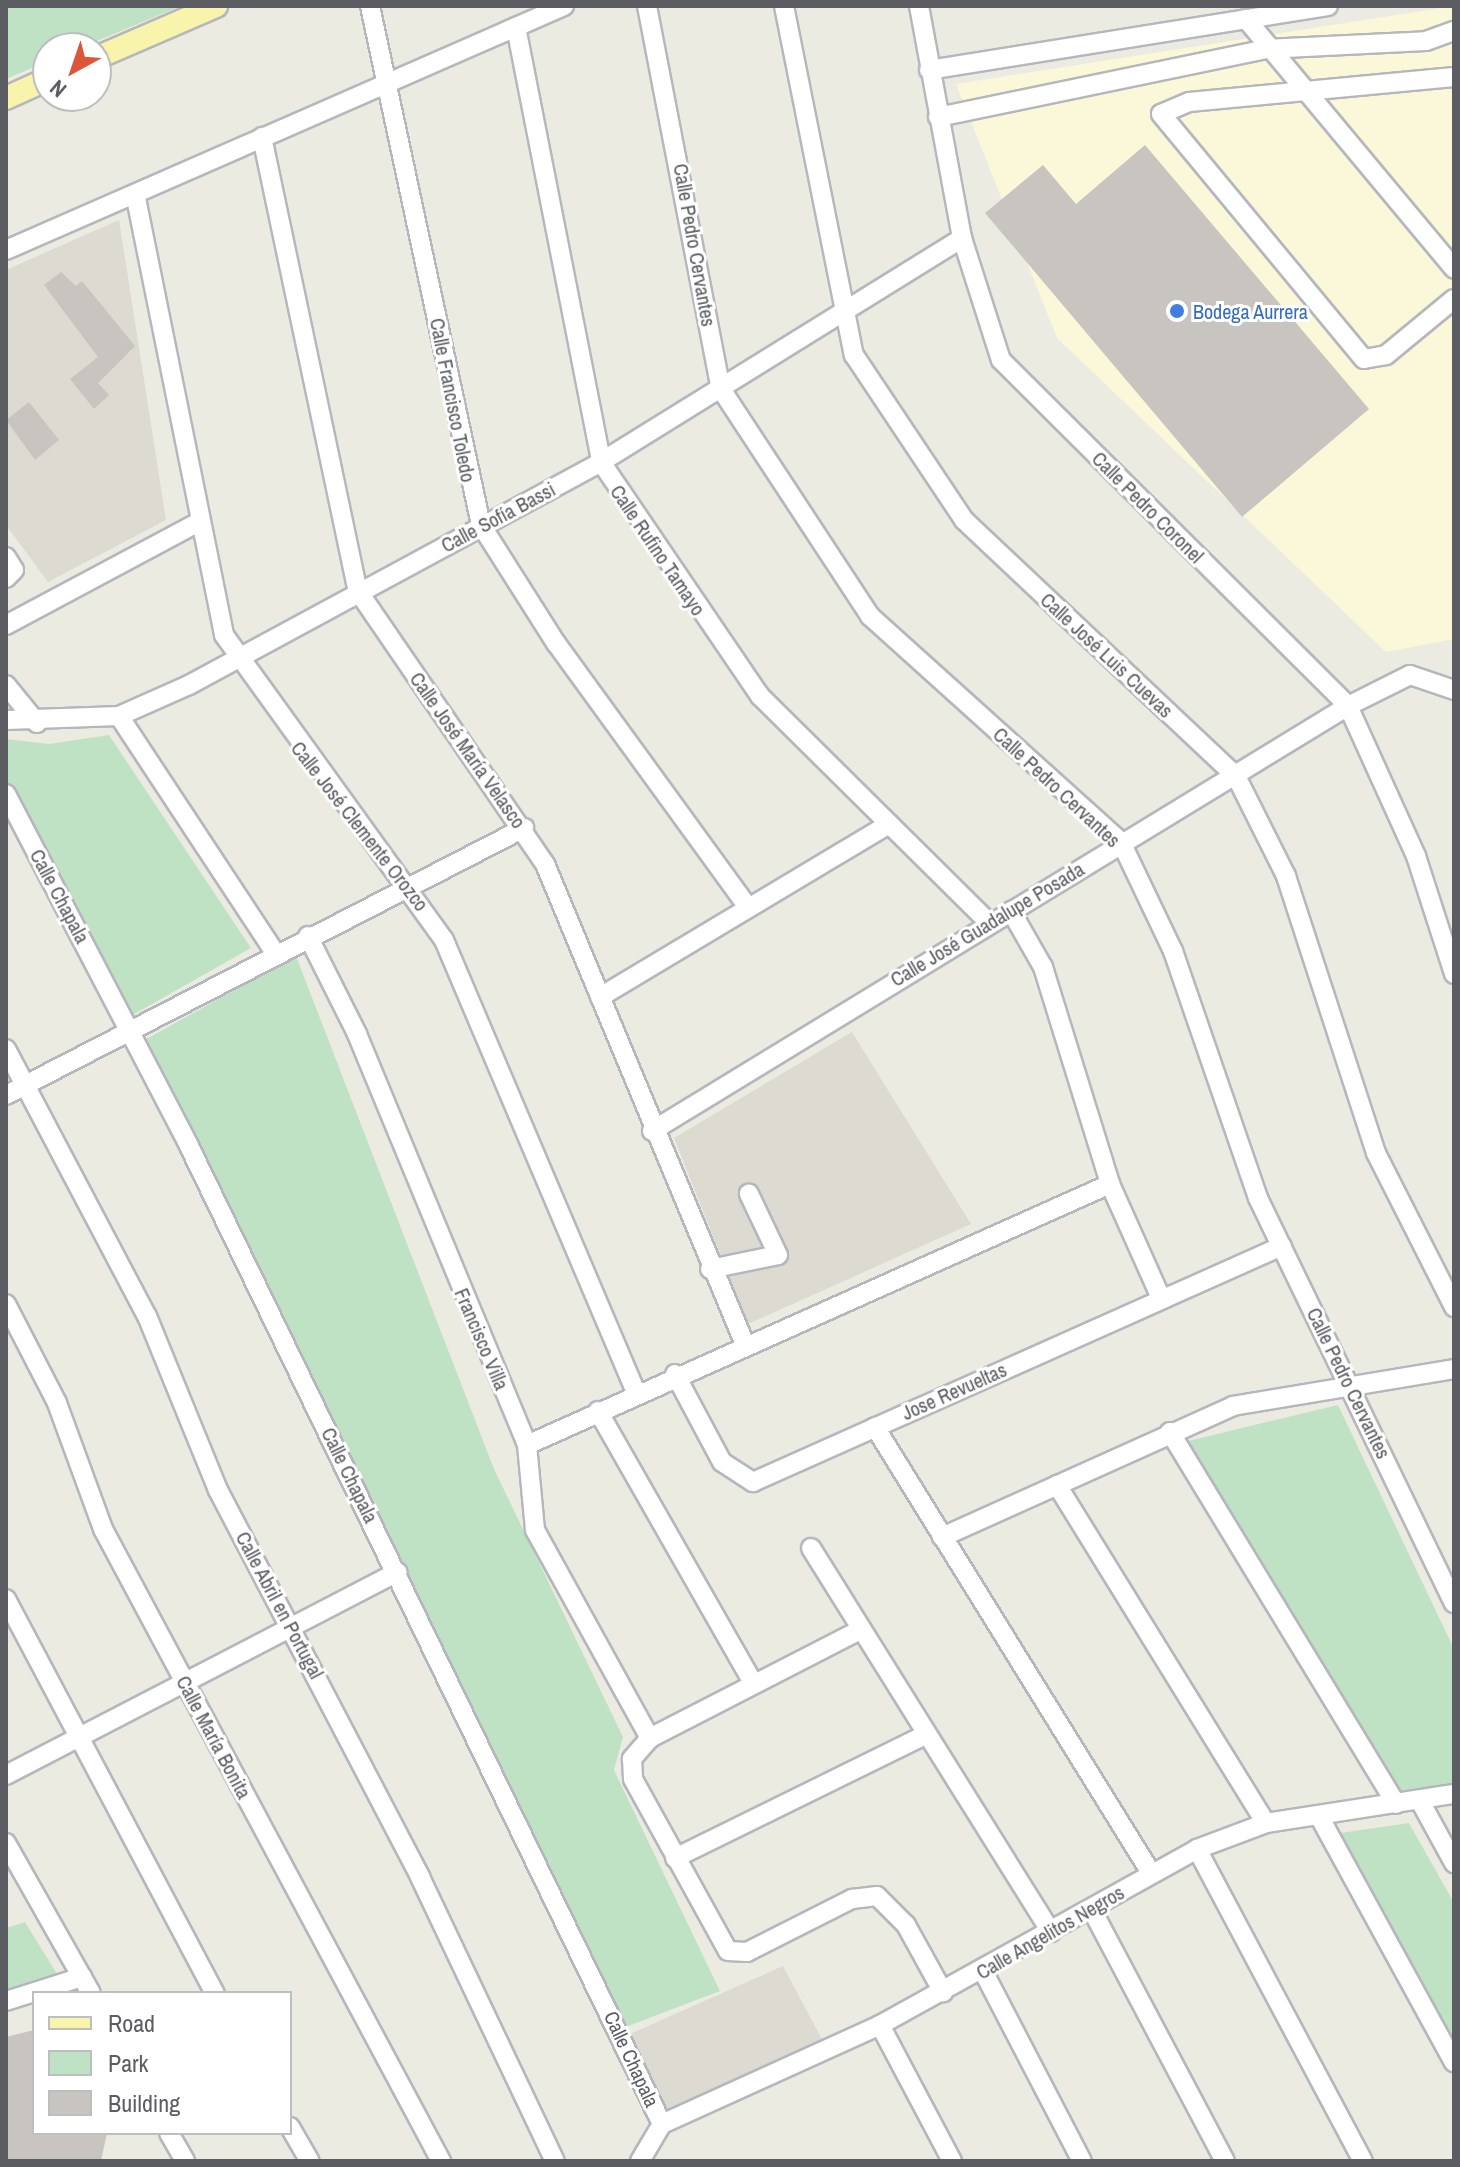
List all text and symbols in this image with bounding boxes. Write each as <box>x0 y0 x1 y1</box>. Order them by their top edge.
north arrow <box>32 32 112 112</box>
text: N <box>43 73 72 105</box>
street label: Calle Pedro Cervantes <box>669 162 721 328</box>
place label: Bodega Aurrera <box>1193 299 1309 323</box>
marker: Bodega Aurrera <box>1168 302 1186 320</box>
street label: Calle Francisco Toledo <box>425 316 481 484</box>
street label: Calle Pedro Coronel <box>1087 446 1209 568</box>
street label: Calle Sofía Bassi <box>437 477 559 557</box>
street label: Calle Rufino Tamayo <box>605 480 711 620</box>
street label: Calle José Luis Cuevas <box>1036 587 1178 723</box>
street label: Calle José María Velasco <box>405 667 531 833</box>
street label: Calle Pedro Cervantes <box>988 722 1126 852</box>
street label: Calle José Clemente Orozco <box>286 736 434 916</box>
street label: Calle Chapala <box>25 845 95 947</box>
street label: Calle José Guadalupe Posada <box>886 857 1088 991</box>
street label: Francisco Villa <box>450 1285 514 1393</box>
street label: Calle Pedro Cervantes <box>1302 1304 1396 1462</box>
street label: Jose Revueltas <box>898 1357 1010 1425</box>
street label: Calle Chapala <box>317 1423 383 1527</box>
street label: Calle Abril en Portugal <box>231 1527 329 1683</box>
street label: Calle María Bonita <box>172 1671 256 1803</box>
street label: Calle Angelitos Negros <box>971 1880 1129 1984</box>
legend <box>32 1991 292 2135</box>
text: Road <box>108 2007 155 2039</box>
street label: Calle Chapala <box>599 2007 665 2111</box>
text: Park <box>108 2047 148 2079</box>
text: Building <box>108 2087 180 2119</box>

